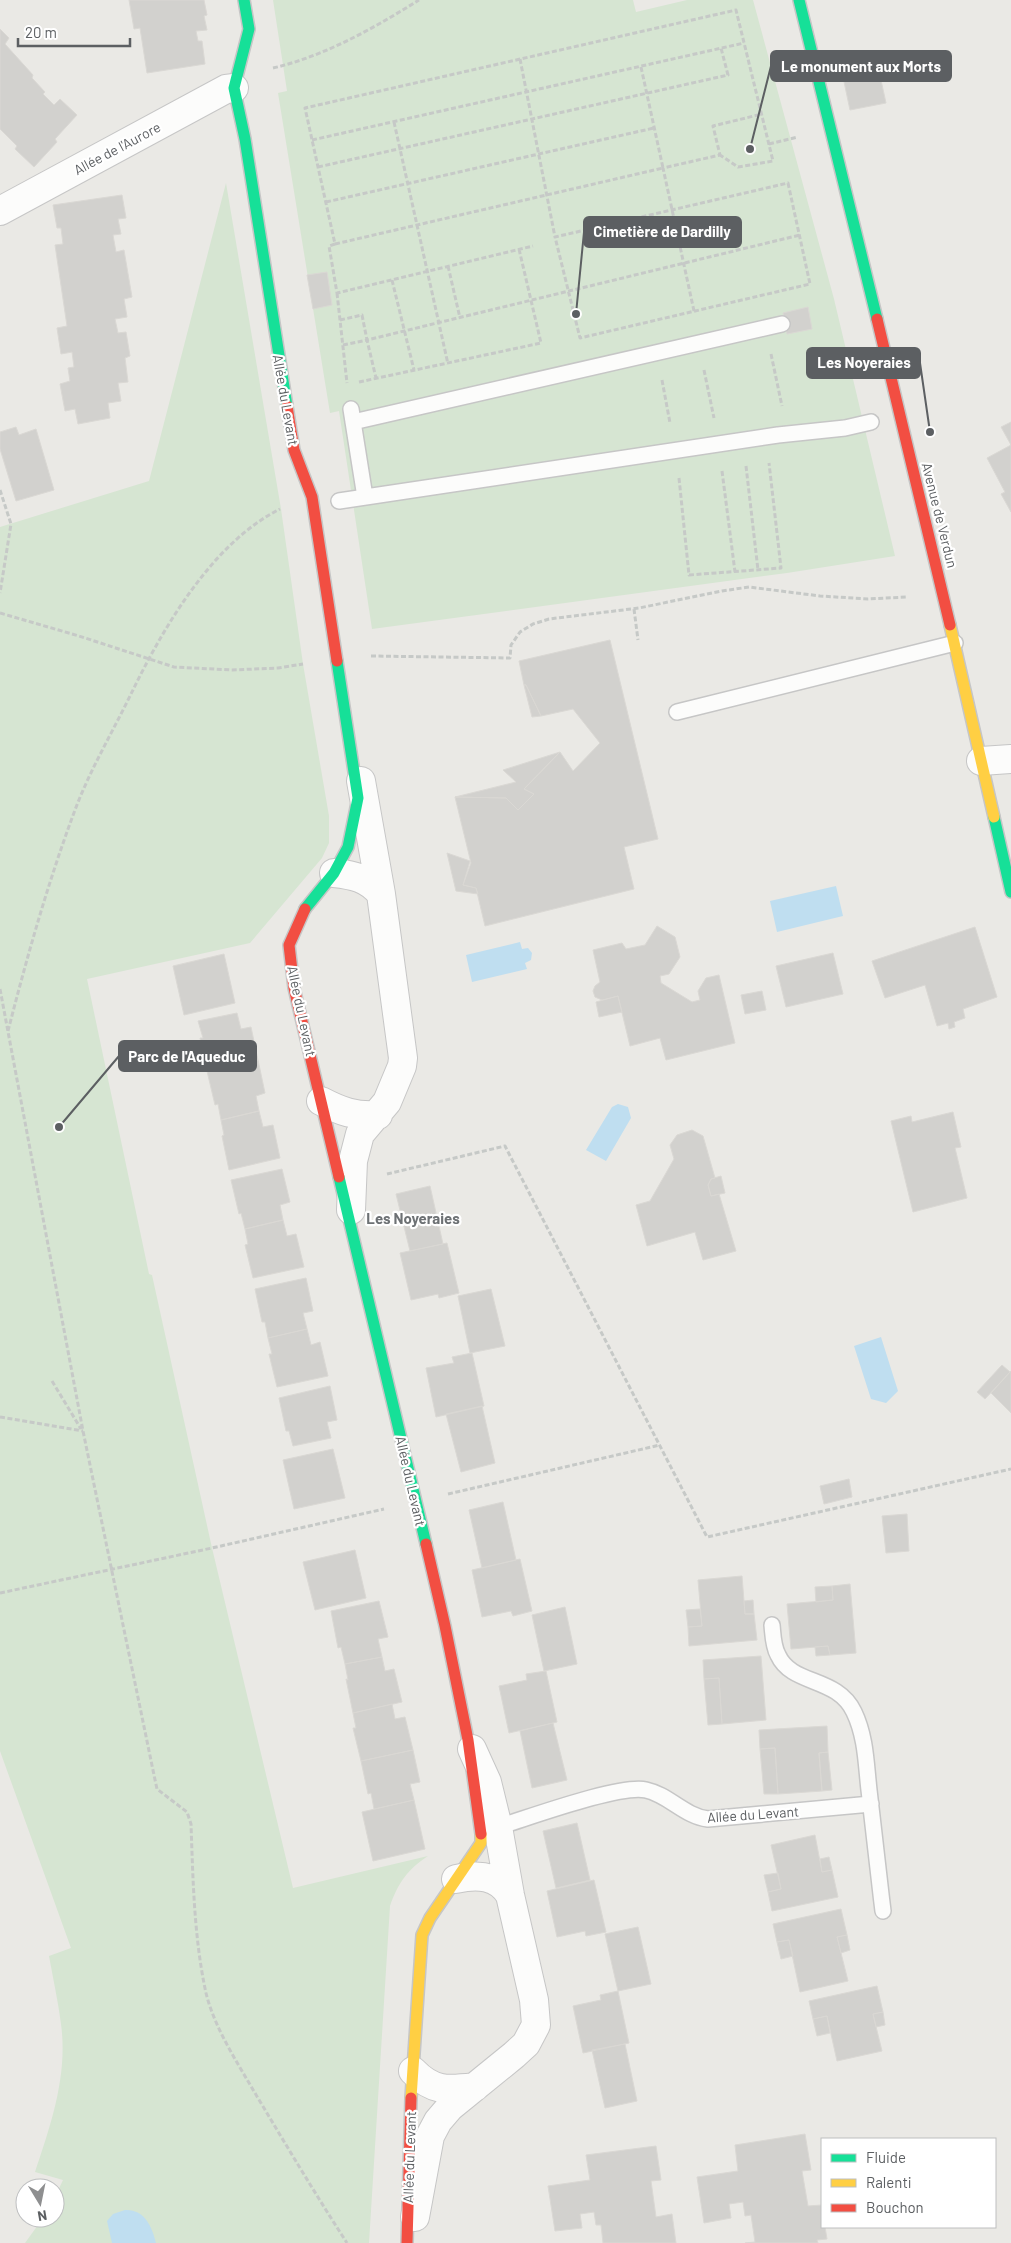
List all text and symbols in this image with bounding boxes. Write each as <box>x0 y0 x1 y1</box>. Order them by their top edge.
scale bar <box>18 15 130 47</box>
text: 20 m <box>25 23 57 41</box>
callout: Le monument aux Morts <box>771 51 951 81</box>
text: Le monument aux Morts <box>781 57 941 75</box>
street label: Allée de l'Aurore <box>71 118 163 178</box>
callout: Cimetière de Dardilly <box>584 217 741 247</box>
text: Cimetière de Dardilly <box>593 222 731 240</box>
callout: Les Noyeraies <box>807 348 920 378</box>
street label: Allée du Levant <box>270 353 302 447</box>
text: Les Noyeraies <box>817 353 911 371</box>
street label: Avenue de Verdun <box>919 461 961 569</box>
street label: Allée du Levant <box>284 964 320 1058</box>
callout: Parc de l'Aqueduc <box>119 1041 256 1071</box>
text: Parc de l'Aqueduc <box>128 1047 246 1065</box>
district label: Les Noyeraies <box>366 1209 460 1227</box>
street label: Allée du Levant <box>392 1434 430 1528</box>
street label: Allée du Levant <box>706 1802 800 1826</box>
street label: Allée du Levant <box>399 2111 419 2203</box>
legend <box>821 2138 996 2228</box>
text: Fluide <box>866 2148 906 2166</box>
text: Ralenti <box>866 2173 912 2191</box>
north arrow <box>15 2178 65 2228</box>
text: Bouchon <box>866 2198 924 2216</box>
text: N <box>36 2207 48 2225</box>

